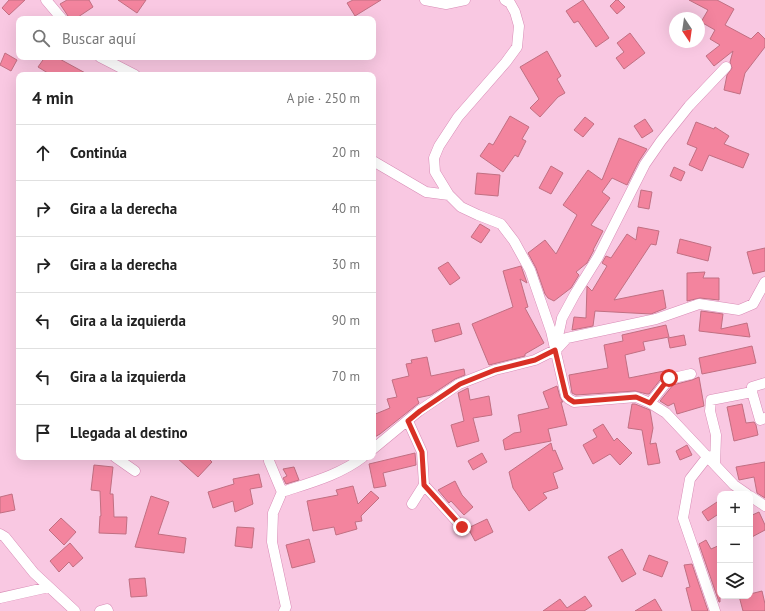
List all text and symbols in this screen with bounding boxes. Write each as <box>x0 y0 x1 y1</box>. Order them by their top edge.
north arrow <box>669 12 705 48</box>
search box <box>16 16 376 60</box>
icon: search <box>30 27 52 49</box>
text: Buscar aquí <box>62 29 136 48</box>
text: 4 min <box>32 87 73 109</box>
text: A pie · 250 m <box>287 90 360 107</box>
icon: ahead <box>32 142 54 164</box>
text: Continúa <box>70 143 127 162</box>
text: 20 m <box>332 144 360 161</box>
icon: right <box>32 198 54 220</box>
text: Gira a la derecha <box>70 199 177 218</box>
text: 40 m <box>332 200 360 217</box>
icon: right <box>32 254 54 276</box>
text: Gira a la derecha <box>70 255 177 274</box>
text: 30 m <box>332 256 360 273</box>
icon: left <box>32 310 54 332</box>
text: Gira a la izquierda <box>70 311 186 330</box>
text: 90 m <box>332 312 360 329</box>
icon: left <box>32 366 54 388</box>
text: Gira a la izquierda <box>70 367 186 386</box>
text: 70 m <box>332 368 360 385</box>
route start <box>660 369 678 387</box>
icon: arrive <box>32 422 54 444</box>
text: Llegada al destino <box>70 423 188 442</box>
map controls <box>717 491 753 599</box>
button: + <box>717 491 753 527</box>
route end <box>453 518 471 536</box>
button: − <box>717 527 753 563</box>
button: layers <box>717 563 753 599</box>

